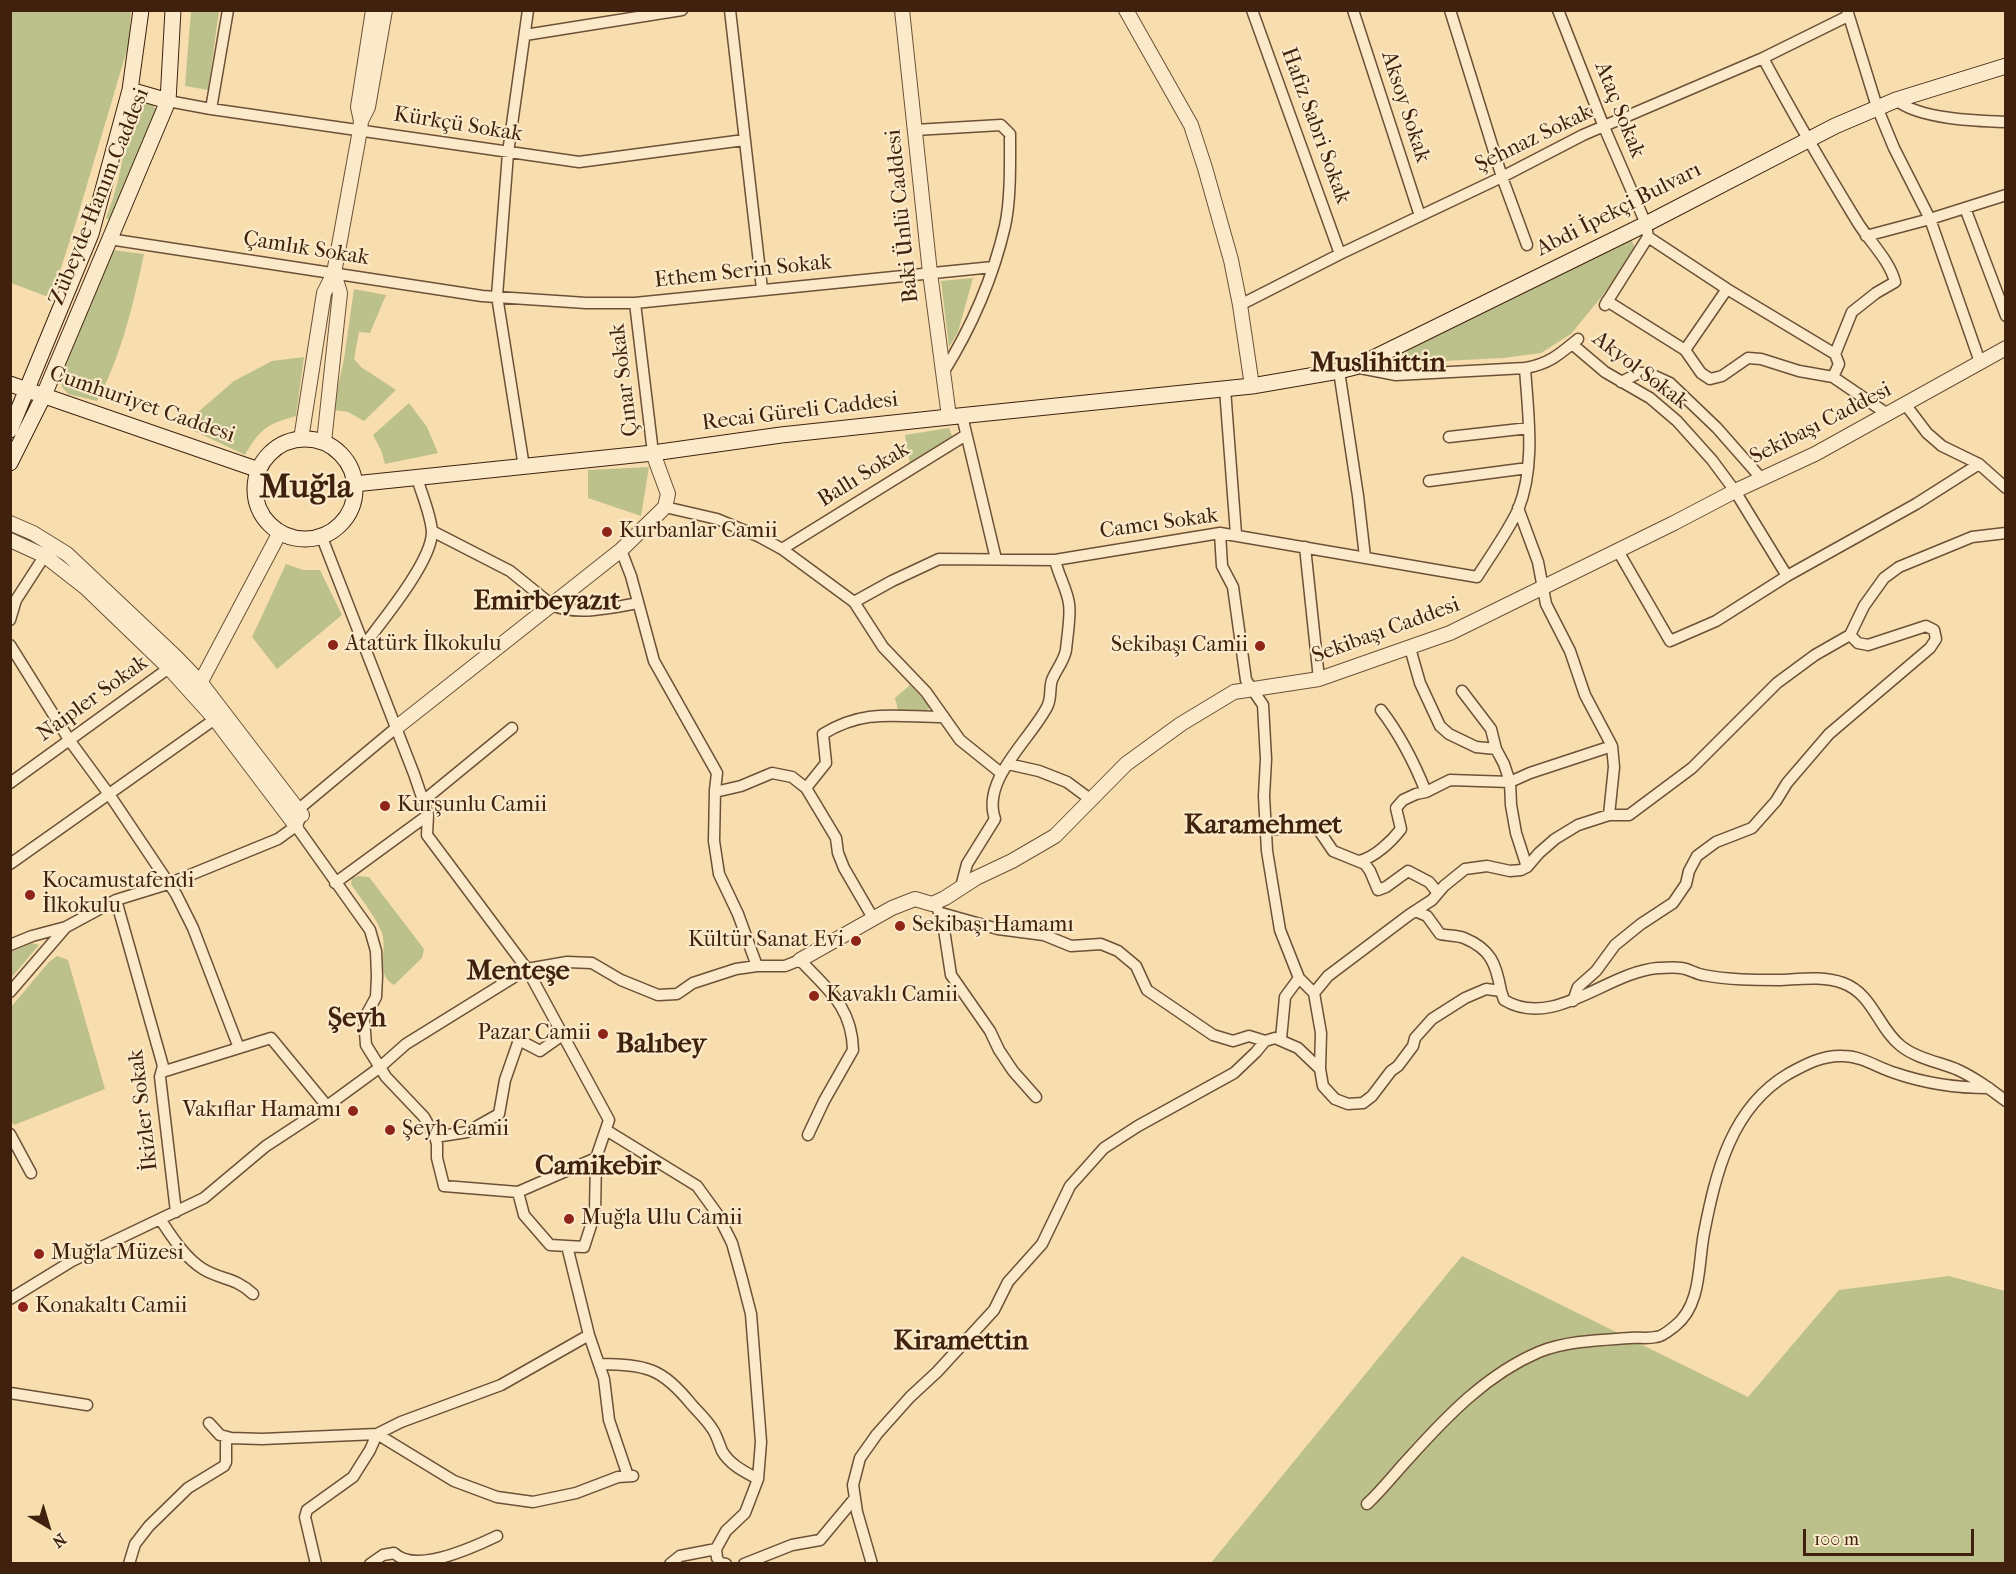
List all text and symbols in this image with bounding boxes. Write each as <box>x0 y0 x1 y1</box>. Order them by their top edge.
street label: Hafız Sabri Sokak <box>1274 44 1356 208</box>
street label: Aksoy Sokak <box>1375 48 1435 166</box>
street label: Ataç Sokak <box>1588 58 1650 162</box>
street label: Zübeyde Hanım Caddesi <box>44 84 156 310</box>
street label: Şehnaz Sokak <box>1471 99 1597 179</box>
street label: Kürkçü Sokak <box>392 102 524 148</box>
street label: Baki Ünlü Caddesi <box>881 128 925 304</box>
street label: Abdi İpekçi Bulvarı <box>1532 157 1706 263</box>
street label: Çamlık Sokak <box>241 226 371 272</box>
street label: Ethem Serin Sokak <box>653 250 833 294</box>
street label: Çınar Sokak <box>605 322 645 438</box>
street label: Akyol Sokak <box>1587 326 1693 416</box>
district label: Muslihittin <box>1310 347 1446 381</box>
street label: Cumhuriyet Caddesi <box>46 361 238 449</box>
street label: Sekibaşı Caddesi <box>1746 377 1896 471</box>
street label: Recai Güreli Caddesi <box>700 387 900 437</box>
street label: Ballı Sokak <box>813 437 915 513</box>
district label: Muğla <box>259 469 353 509</box>
street label: Camcı Sokak <box>1098 503 1220 545</box>
place label: Kurbanlar Camii <box>619 519 777 545</box>
marker: Kurbanlar Camii <box>600 525 614 539</box>
district label: Emirbeyazıt <box>474 585 620 619</box>
street label: Sekibaşı Caddesi <box>1309 592 1463 670</box>
place label: Atatürk İlkokulu <box>345 632 501 658</box>
place label: Sekibaşı Camii <box>1111 633 1248 659</box>
marker: Atatürk İlkokulu <box>326 638 340 652</box>
marker: Sekibaşı Camii <box>1253 639 1267 653</box>
street label: Naipler Sokak <box>32 650 154 748</box>
place label: Kurşunlu Camii <box>397 793 547 819</box>
marker: Kurşunlu Camii <box>378 799 392 813</box>
district label: Karamehmet <box>1184 809 1342 843</box>
place label: Kocamustafendi İlkokulu <box>42 869 194 920</box>
marker: Kocamustafendi İlkokulu <box>23 888 37 902</box>
place label: Sekibaşı Hamamı <box>912 913 1074 939</box>
marker: Sekibaşı Hamamı <box>893 919 907 933</box>
place label: Kültür Sanat Evi <box>688 928 844 954</box>
marker: Kültür Sanat Evi <box>849 934 863 948</box>
district label: Menteşe <box>466 955 570 989</box>
place label: Kavaklı Camii <box>826 983 958 1009</box>
marker: Kavaklı Camii <box>807 989 821 1003</box>
district label: Şeyh <box>328 1002 386 1036</box>
place label: Pazar Camii <box>478 1021 591 1047</box>
marker: Pazar Camii <box>596 1027 610 1041</box>
district label: Balıbey <box>616 1028 706 1062</box>
street label: İkizler Sokak <box>123 1048 165 1172</box>
place label: Vakıflar Hamamı <box>182 1098 341 1124</box>
marker: Vakıflar Hamamı <box>346 1104 360 1118</box>
place label: Şeyh Camii <box>402 1117 509 1143</box>
marker: Şeyh Camii <box>383 1123 397 1137</box>
district label: Camikebir <box>535 1150 661 1184</box>
place label: Muğla Ulu Camii <box>581 1206 743 1232</box>
marker: Muğla Ulu Camii <box>562 1212 576 1226</box>
place label: Muğla Müzesi <box>51 1241 184 1267</box>
marker: Muğla Müzesi <box>32 1247 46 1261</box>
place label: Konakaltı Camii <box>35 1294 187 1320</box>
marker: Konakaltı Camii <box>16 1300 30 1314</box>
district label: Kiramettin <box>893 1325 1029 1359</box>
north arrow <box>18 1496 78 1556</box>
scale bar <box>1806 1517 1977 1555</box>
text: N <box>49 1529 70 1552</box>
text: 100 m <box>1814 1529 1859 1550</box>

